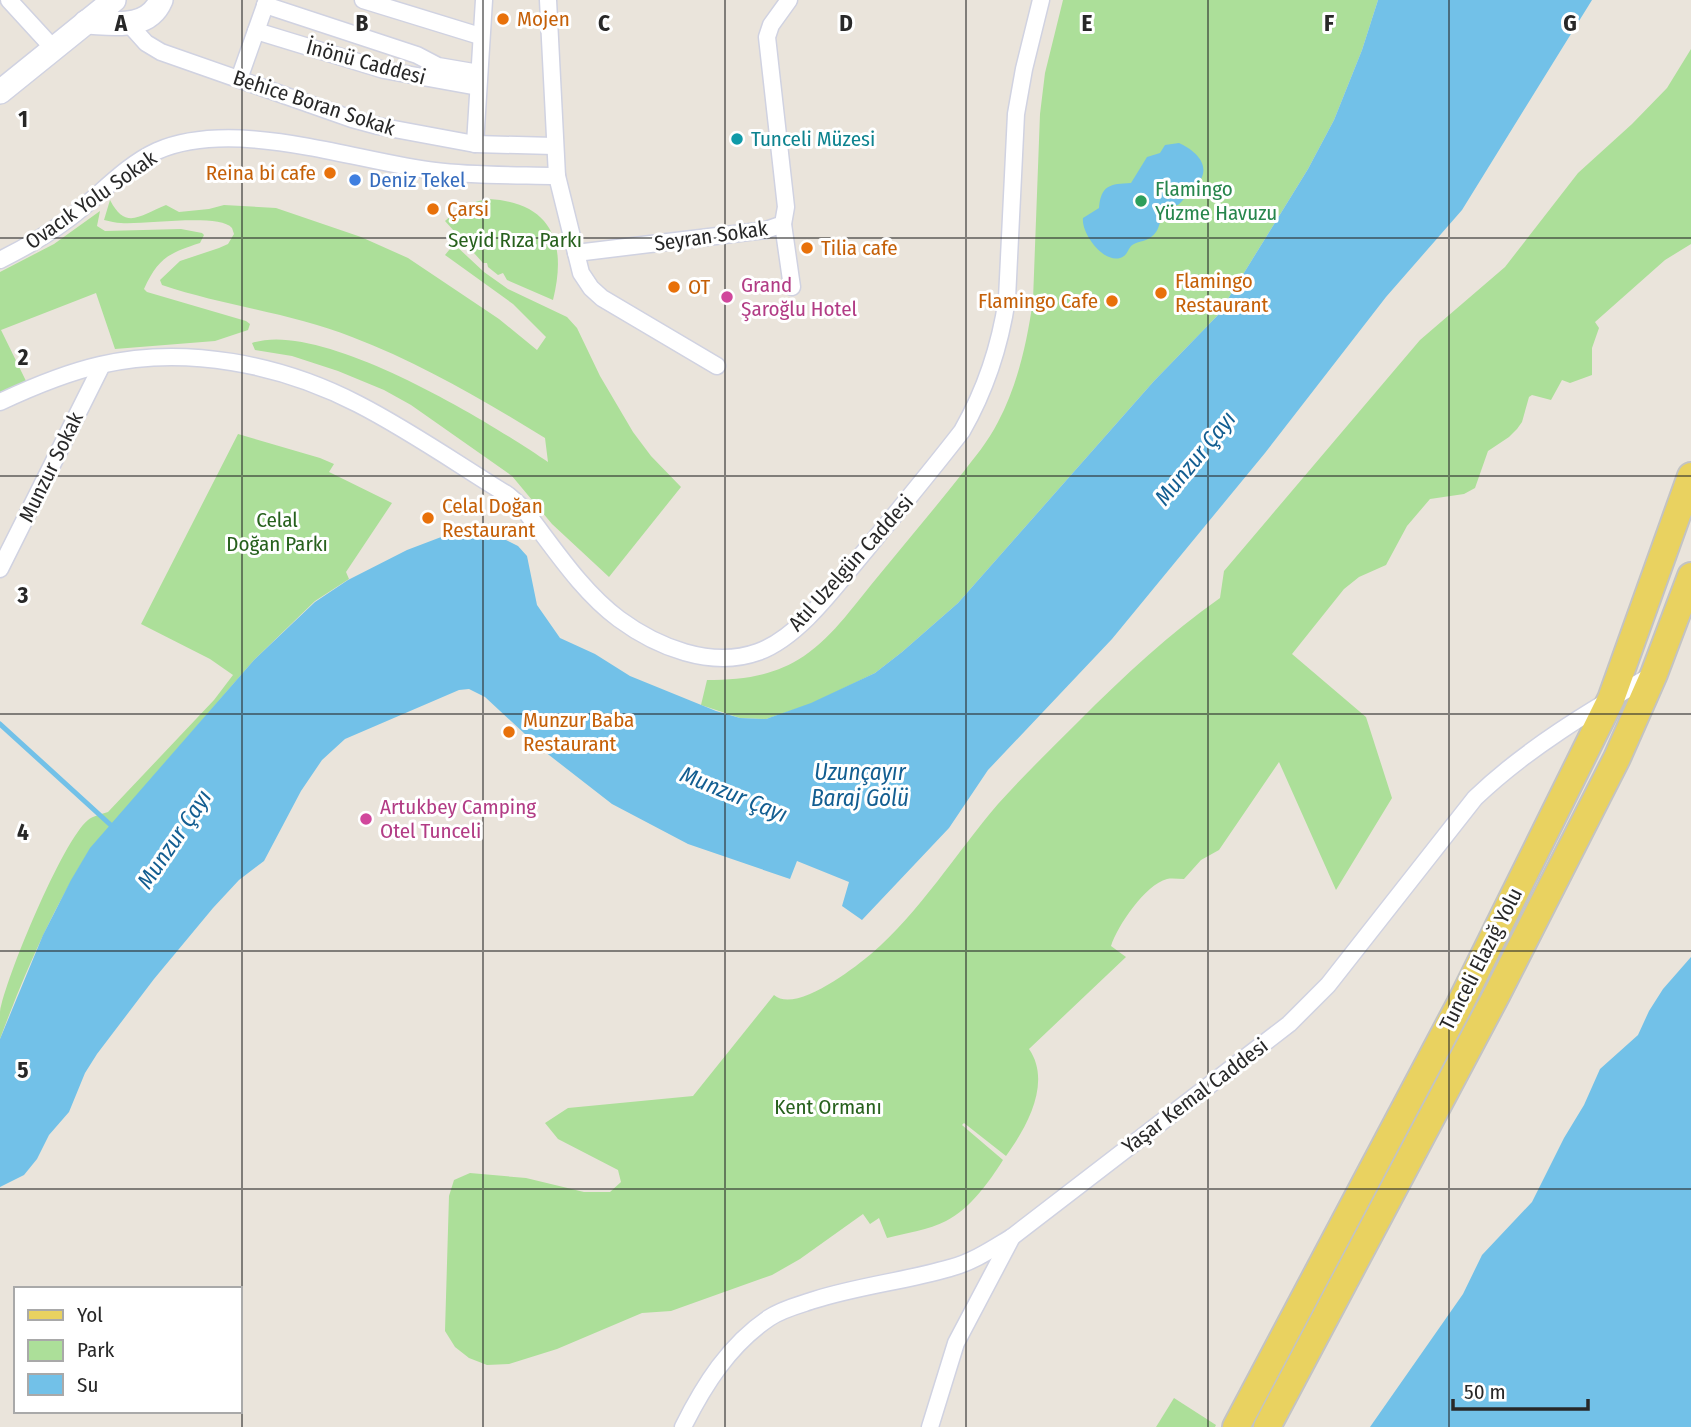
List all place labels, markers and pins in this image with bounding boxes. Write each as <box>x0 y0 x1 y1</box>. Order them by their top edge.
place label: Mojen <box>517 6 570 32</box>
marker: Mojen <box>495 11 511 27</box>
place label: Tunceli Müzesi <box>751 126 875 152</box>
marker: Tunceli Müzesi <box>729 131 745 147</box>
place label: Reina bi cafe <box>206 160 316 186</box>
marker: Reina bi cafe <box>322 165 338 181</box>
place label: Deniz Tekel <box>369 167 466 193</box>
marker: Deniz Tekel <box>347 172 363 188</box>
place label: Flamingo Yüzme Havuzu <box>1155 176 1277 226</box>
marker: Flamingo Yüzme Havuzu <box>1133 193 1149 209</box>
place label: Çarsi <box>447 196 489 222</box>
marker: Çarsi <box>425 201 441 217</box>
place label: Tilia cafe <box>821 235 898 261</box>
marker: Tilia cafe <box>799 240 815 256</box>
place label: Flamingo Restaurant <box>1175 268 1268 318</box>
place label: Grand Şaroğlu Hotel <box>741 272 858 322</box>
place label: OT <box>688 274 710 300</box>
marker: OT <box>666 279 682 295</box>
marker: Flamingo Restaurant <box>1153 285 1169 301</box>
place label: Flamingo Cafe <box>978 288 1098 314</box>
marker: Grand Şaroğlu Hotel <box>719 289 735 305</box>
marker: Flamingo Cafe <box>1104 293 1120 309</box>
place label: Celal Doğan Restaurant <box>442 493 543 543</box>
marker: Celal Doğan Restaurant <box>420 510 436 526</box>
place label: Munzur Baba Restaurant <box>523 707 634 757</box>
marker: Munzur Baba Restaurant <box>501 724 517 740</box>
place label: Artukbey Camping Otel Tunceli <box>380 794 536 844</box>
marker: Artukbey Camping Otel Tunceli <box>358 811 374 827</box>

